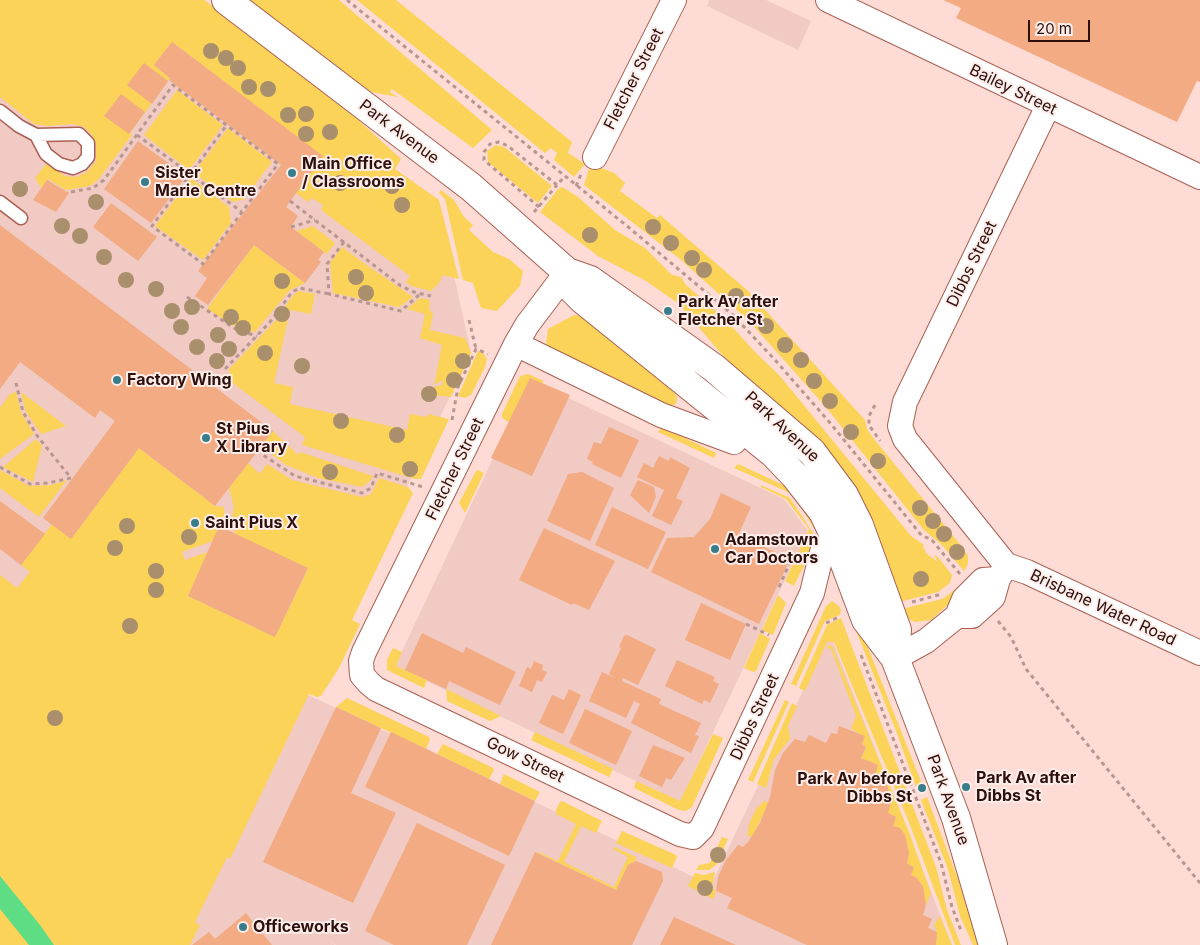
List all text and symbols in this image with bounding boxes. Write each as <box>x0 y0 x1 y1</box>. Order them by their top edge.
scale bar <box>1030 10 1092 42</box>
text: 20 m <box>1036 19 1072 38</box>
street label: Fletcher Street <box>600 25 668 133</box>
street label: Bailey Street <box>966 61 1060 119</box>
street label: Park Avenue <box>355 96 443 168</box>
place label: Main Office / Classrooms <box>302 154 405 192</box>
place label: Sister Marie Centre <box>155 163 256 201</box>
marker: Main Office / Classrooms <box>286 167 298 179</box>
marker: Sister Marie Centre <box>139 176 151 188</box>
street label: Dibbs Street <box>943 218 1001 310</box>
place label: Park Av after Fletcher St <box>678 292 778 330</box>
marker: Park Av after Fletcher St <box>662 305 674 317</box>
place label: Factory Wing <box>127 370 232 390</box>
marker: Factory Wing <box>111 374 123 386</box>
street label: Park Avenue <box>741 388 823 466</box>
street label: Fletcher Street <box>422 415 488 523</box>
place label: St Pius X Library <box>216 419 287 457</box>
marker: St Pius X Library <box>200 432 212 444</box>
place label: Saint Pius X <box>205 513 298 533</box>
marker: Saint Pius X <box>189 517 201 529</box>
place label: Adamstown Car Doctors <box>725 530 818 568</box>
marker: Adamstown Car Doctors <box>709 543 721 555</box>
street label: Brisbane Water Road <box>1027 566 1179 650</box>
street label: Dibbs Street <box>727 671 783 763</box>
street label: Gow Street <box>483 733 567 787</box>
street label: Park Avenue <box>923 752 973 848</box>
place label: Park Av after Dibbs St <box>976 768 1076 806</box>
place label: Park Av before Dibbs St <box>797 769 912 807</box>
marker: Park Av after Dibbs St <box>960 781 972 793</box>
marker: Park Av before Dibbs St <box>916 782 928 794</box>
place label: Officeworks <box>253 917 349 937</box>
marker: Officeworks <box>237 921 249 933</box>

